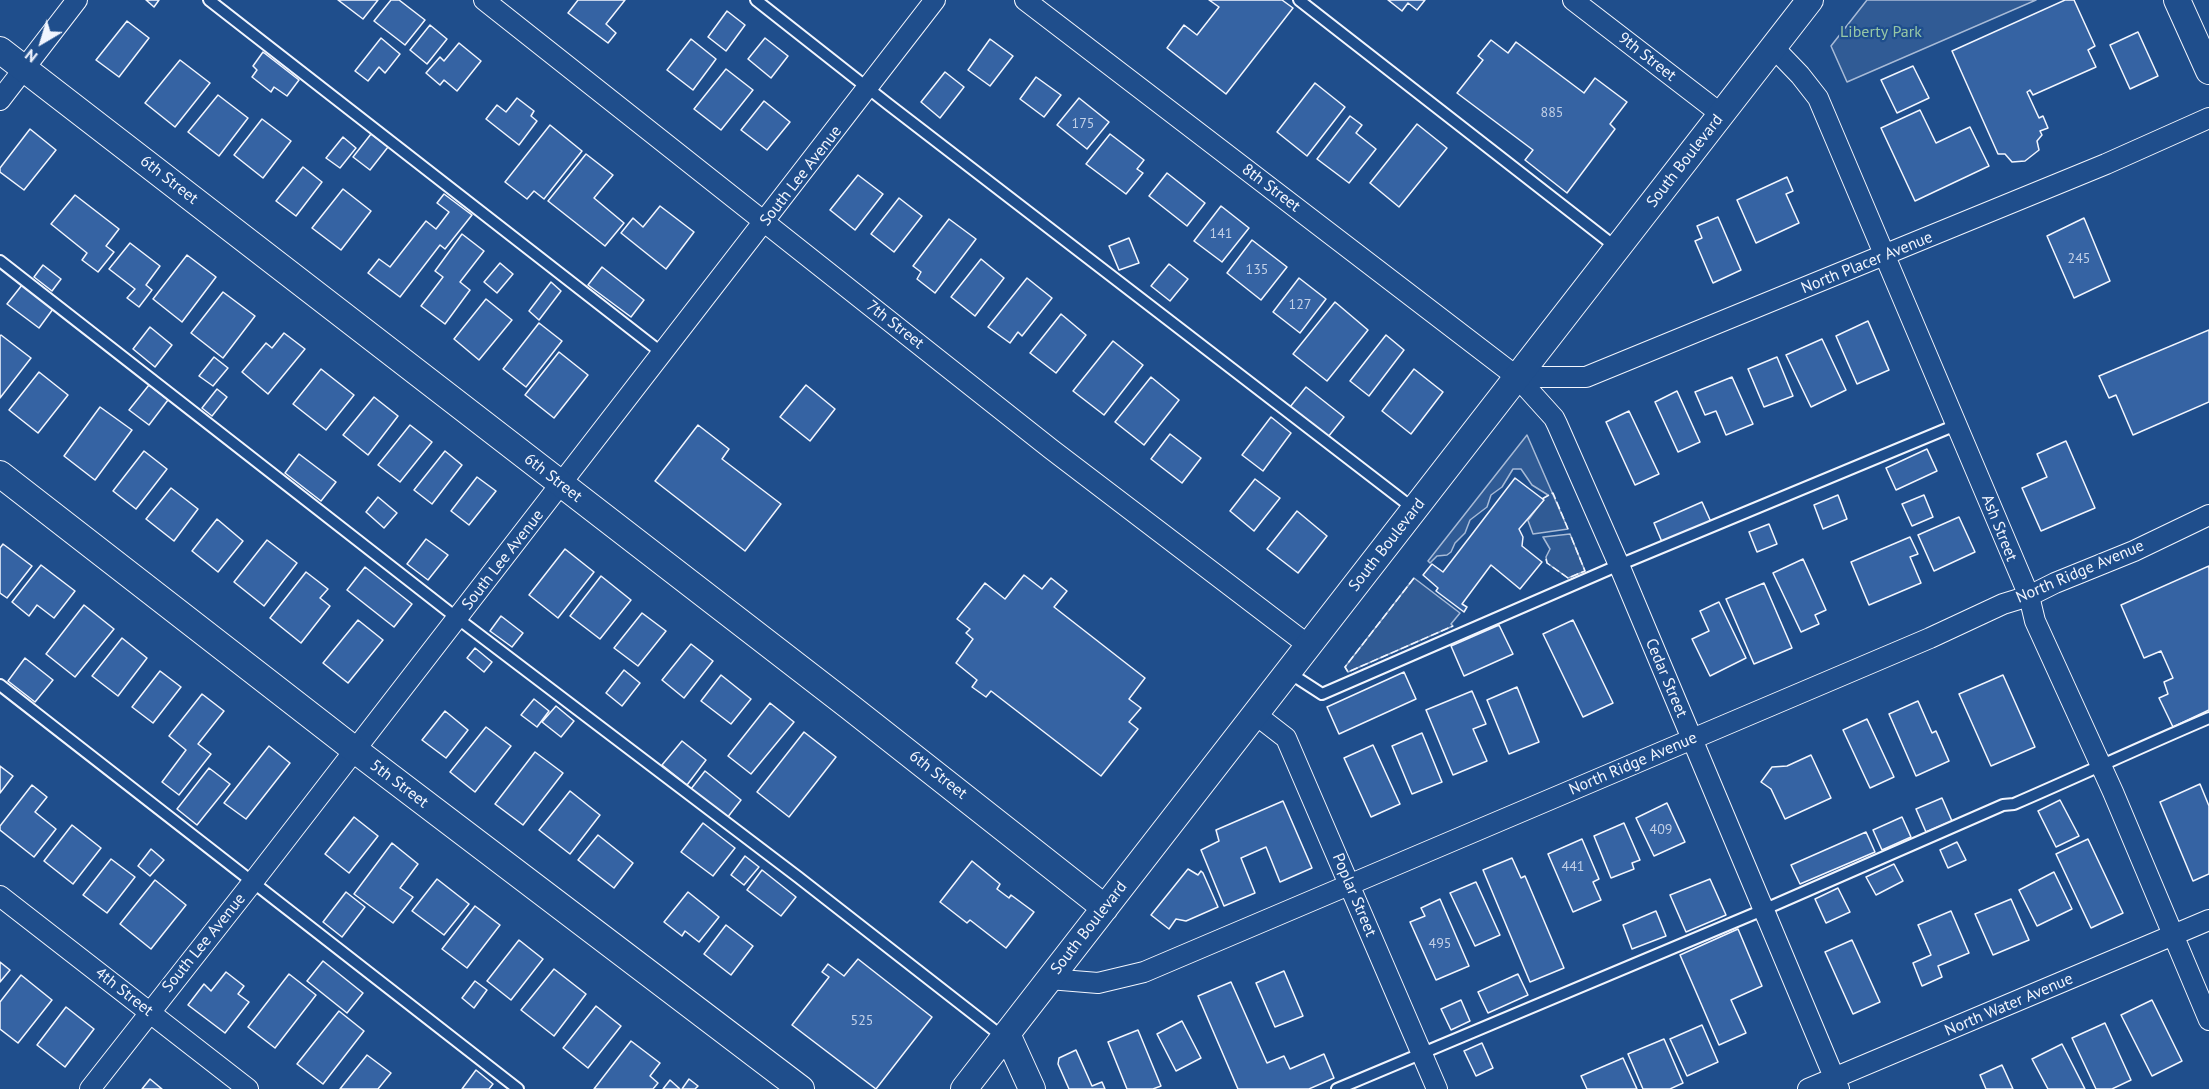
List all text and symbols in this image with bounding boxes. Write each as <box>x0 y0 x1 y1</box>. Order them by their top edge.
north arrow <box>12 12 72 72</box>
park label: Liberty Park <box>1840 22 1922 42</box>
street label: 9th Street <box>1614 28 1680 86</box>
text: N <box>21 45 41 67</box>
house number: 885 <box>1541 105 1563 121</box>
street label: South Boulevard <box>1643 111 1727 211</box>
house number: 175 <box>1072 116 1094 132</box>
street label: South Lee Avenue <box>756 122 846 230</box>
street label: 6th Street <box>136 151 202 209</box>
street label: 8th Street <box>1238 160 1304 216</box>
house number: 141 <box>1210 226 1232 242</box>
street label: North Placer Avenue <box>1799 228 1935 298</box>
house number: 245 <box>2068 251 2090 267</box>
house number: 135 <box>1246 262 1268 278</box>
street label: 7th Street <box>862 297 928 353</box>
house number: 127 <box>1289 297 1311 313</box>
street label: 6th Street <box>520 449 586 507</box>
street label: Ash Street <box>1977 492 2021 564</box>
street label: South Boulevard <box>1345 495 1429 595</box>
street label: South Lee Avenue <box>458 506 548 614</box>
street label: North Ridge Avenue <box>2013 536 2147 608</box>
street label: Cedar Street <box>1641 636 1691 720</box>
street label: North Ridge Avenue <box>1566 728 1700 800</box>
street label: 6th Street <box>905 746 971 804</box>
street label: 5th Street <box>366 756 432 812</box>
house number: 409 <box>1650 822 1672 838</box>
street label: Poplar Street <box>1328 850 1380 940</box>
house number: 441 <box>1562 859 1584 875</box>
street label: South Boulevard <box>1047 878 1131 978</box>
street label: South Lee Avenue <box>158 890 250 996</box>
house number: 495 <box>1429 936 1451 952</box>
street label: 4th Street <box>91 963 157 1021</box>
street label: North Water Avenue <box>1942 969 2076 1041</box>
house number: 525 <box>851 1013 873 1029</box>

